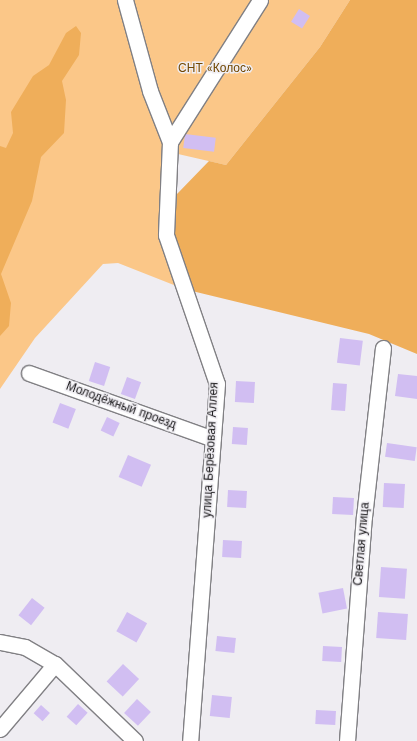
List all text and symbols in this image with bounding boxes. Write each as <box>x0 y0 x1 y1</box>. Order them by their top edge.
park label: СНТ «Колос» <box>178 62 252 76</box>
street label: Молодёжный проезд <box>64 379 178 433</box>
street label: улица Берёзовая Аллея <box>200 382 222 518</box>
street label: Светлая улица <box>351 502 373 586</box>

